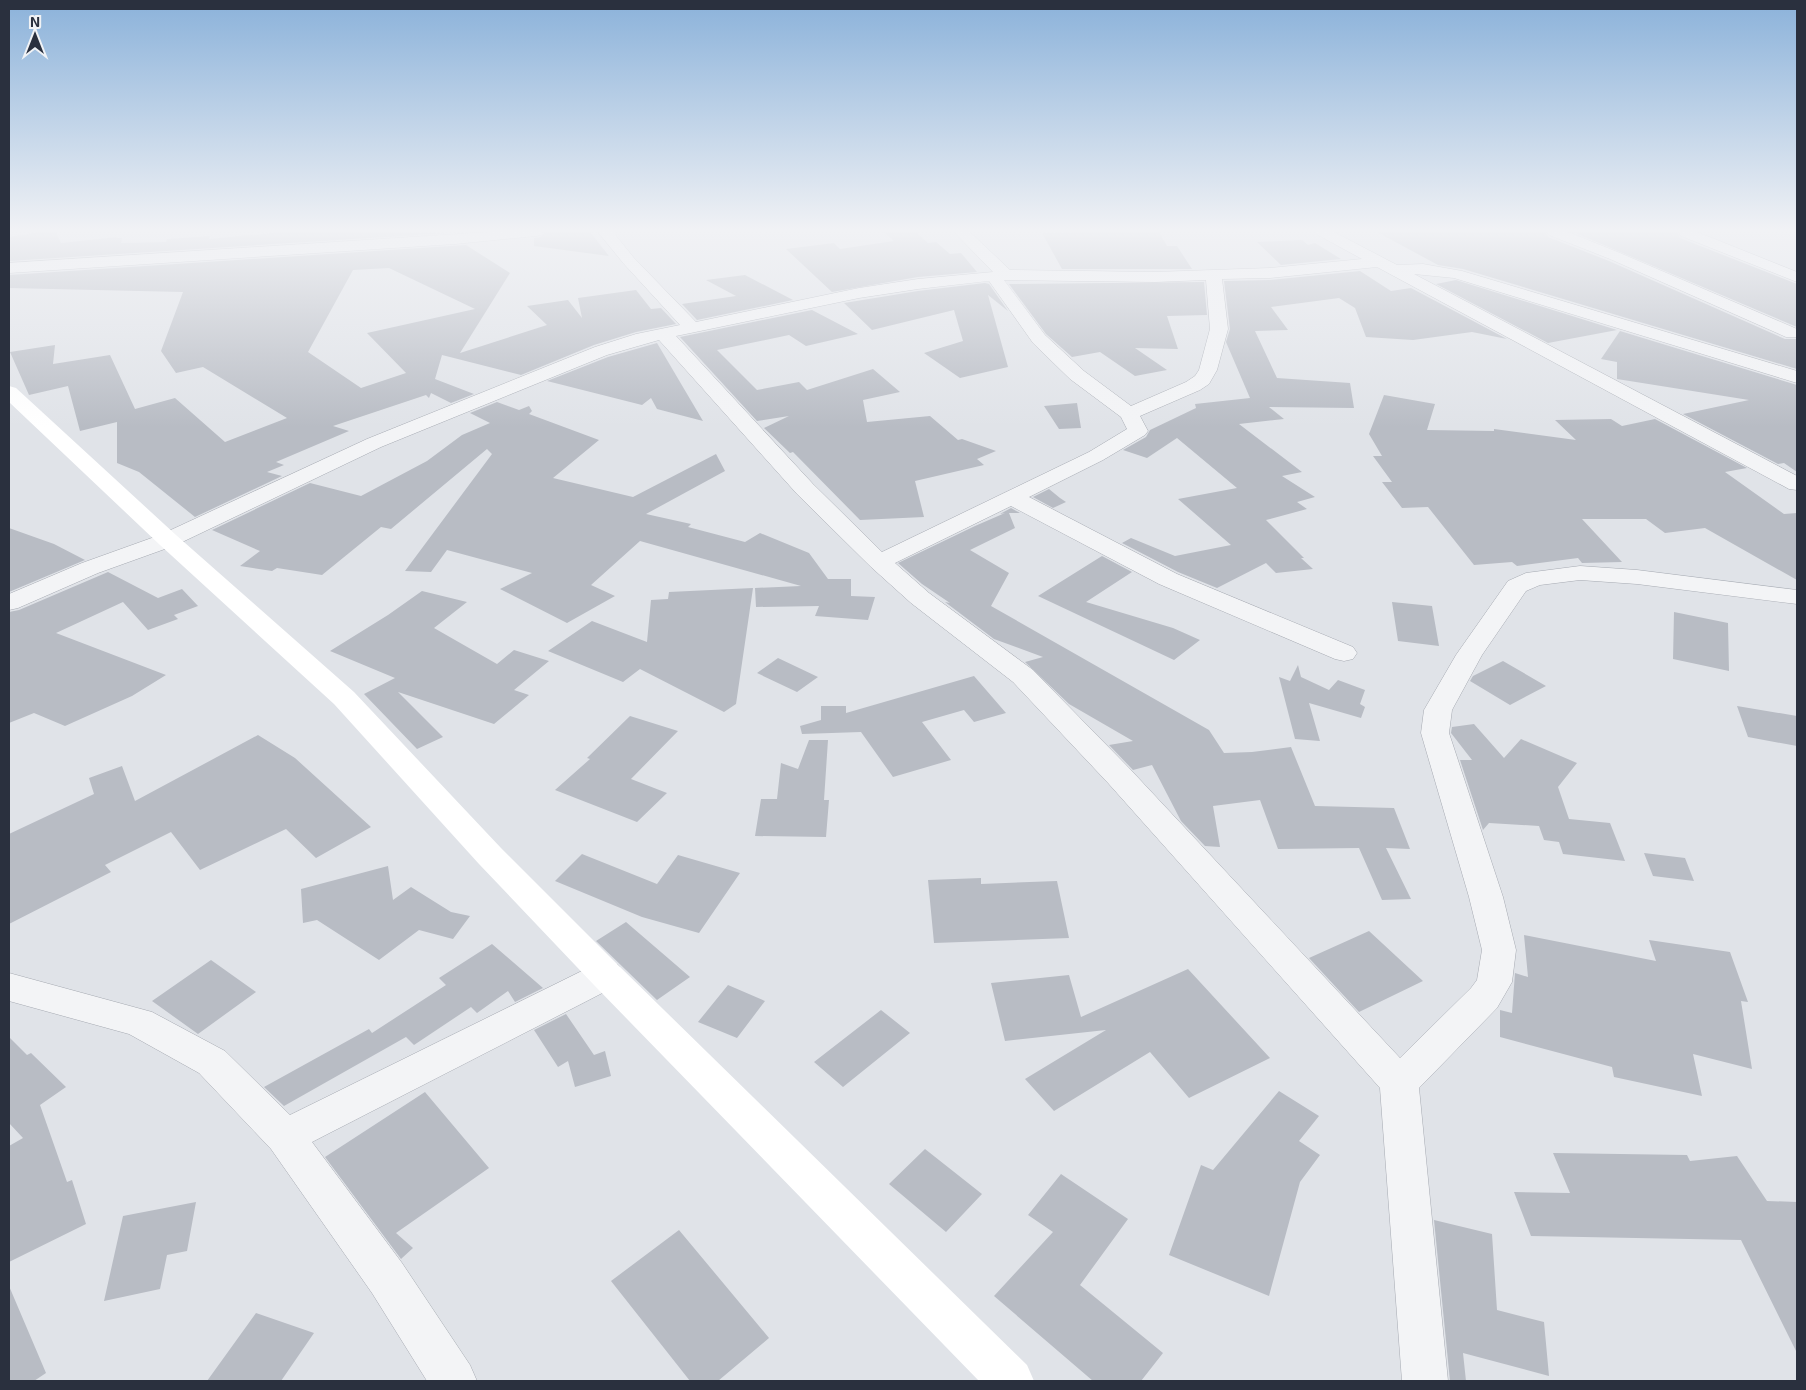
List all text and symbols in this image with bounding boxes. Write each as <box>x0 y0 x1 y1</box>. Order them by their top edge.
north arrow <box>10 10 60 60</box>
text: N <box>30 13 40 30</box>

